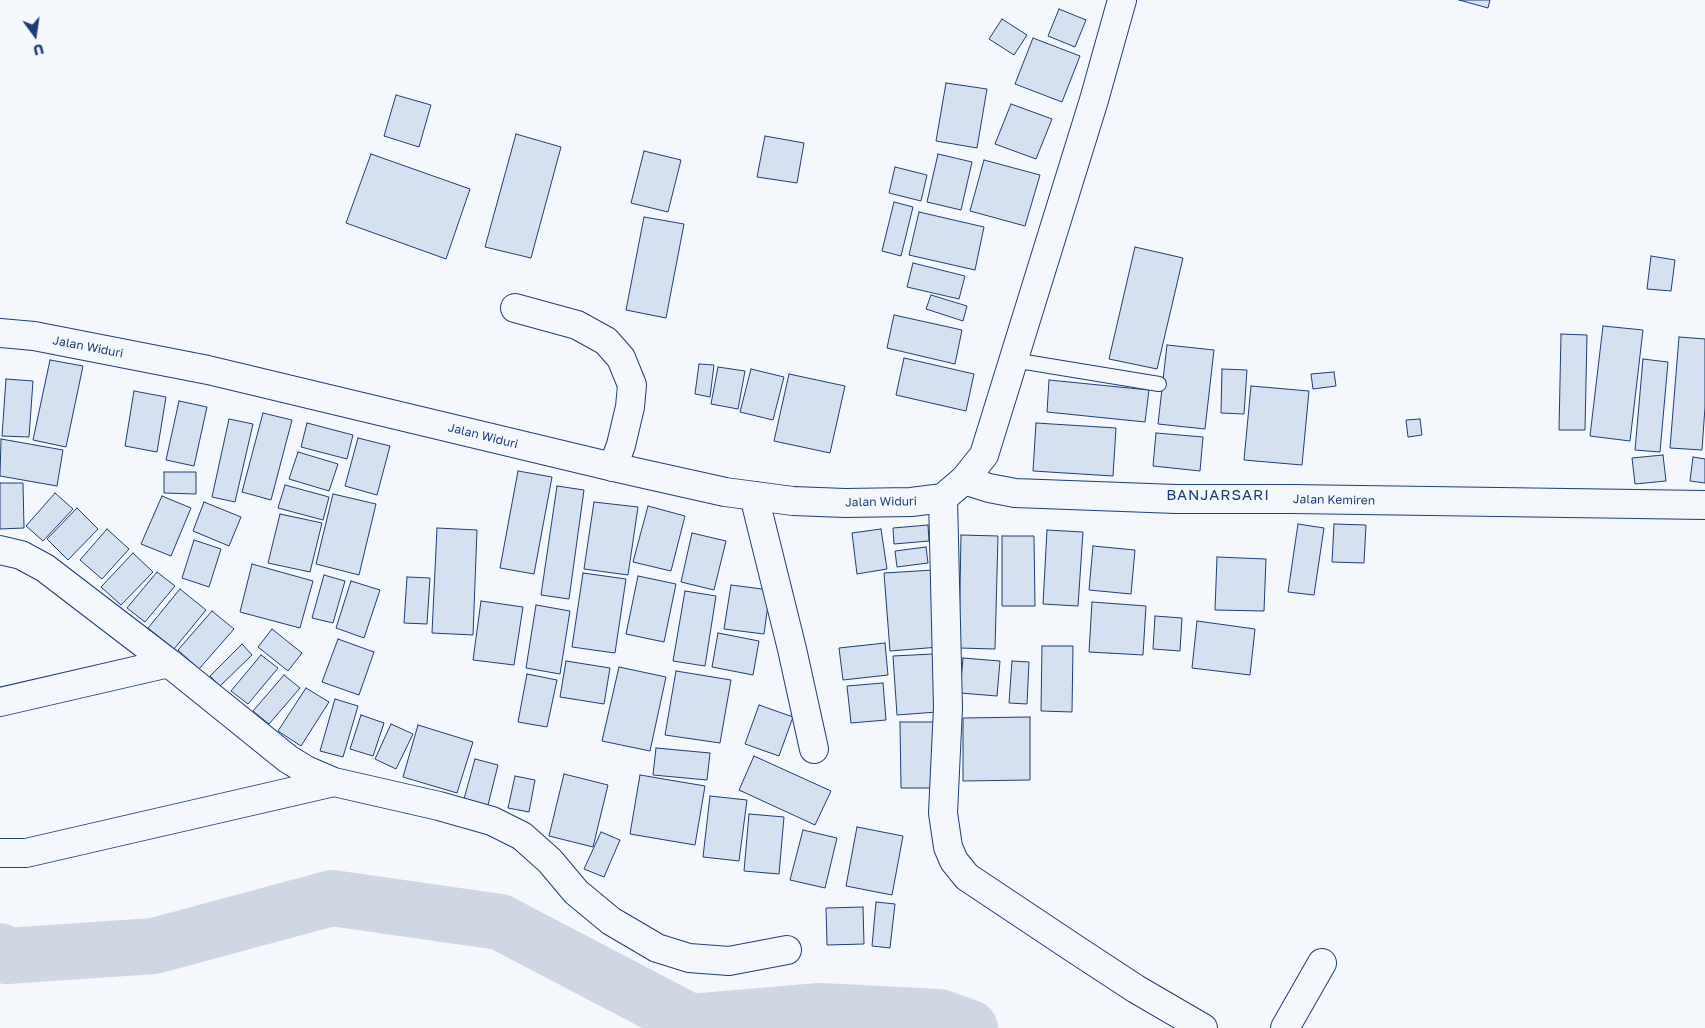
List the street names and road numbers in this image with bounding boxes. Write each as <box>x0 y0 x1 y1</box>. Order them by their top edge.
street label: Jalan Widuri <box>51 333 125 361</box>
street label: Jalan Widuri <box>446 420 520 452</box>
street label: Jalan Kemiren <box>1293 492 1375 508</box>
street label: Jalan Widuri <box>845 494 917 510</box>

